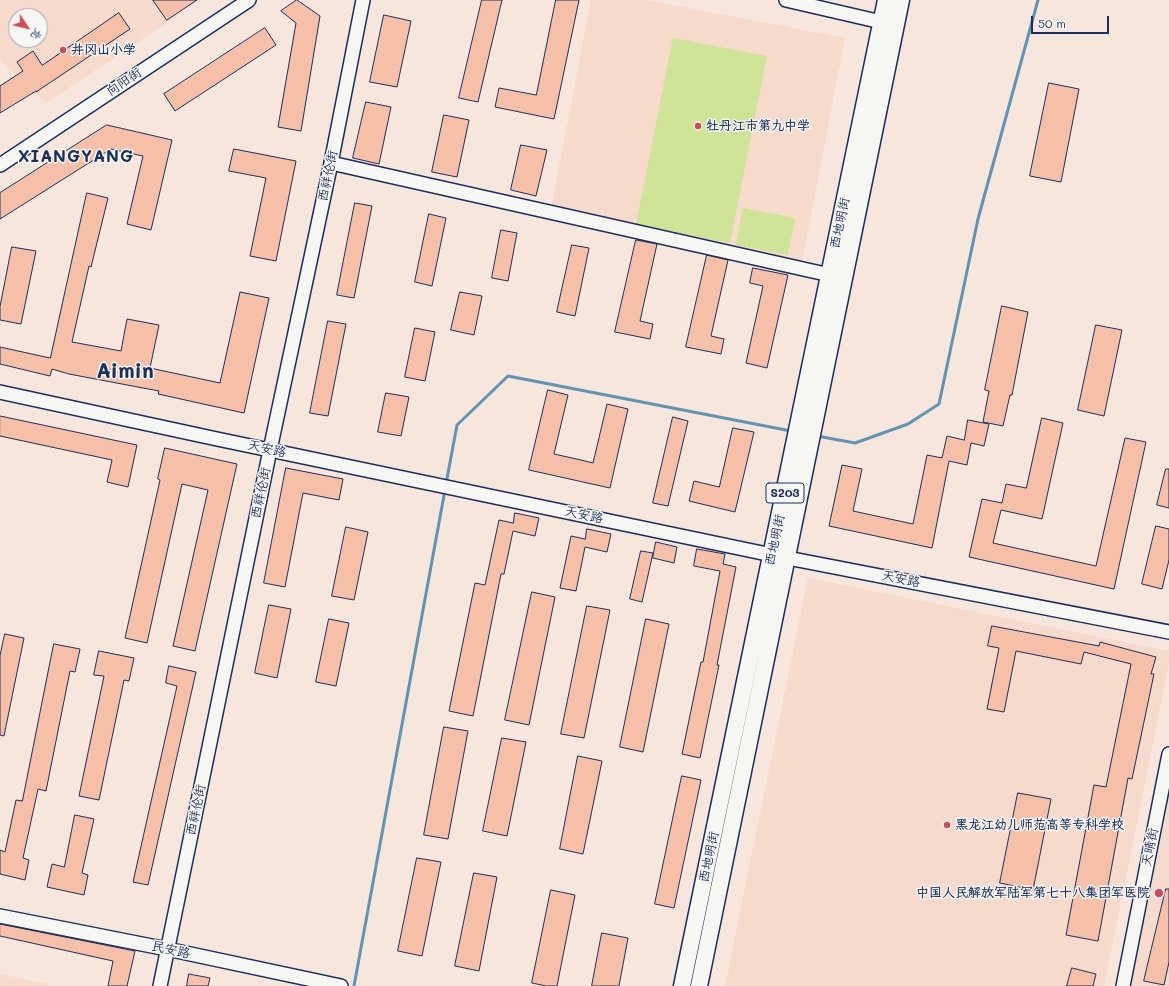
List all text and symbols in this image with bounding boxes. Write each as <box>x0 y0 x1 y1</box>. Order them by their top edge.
north arrow <box>8 8 48 48</box>
scale bar <box>1033 8 1111 34</box>
text: 50 m <box>1038 15 1066 31</box>
text: 北 <box>28 26 47 43</box>
place label: 井冈山小学 <box>71 42 136 58</box>
marker: 井冈山小学 <box>58 45 68 55</box>
street label: 向阳街 <box>103 65 145 99</box>
place label: 牡丹江市第九中学 <box>706 118 810 134</box>
marker: 牡丹江市第九中学 <box>693 121 703 131</box>
district label: XIANGYANG <box>18 147 134 167</box>
street label: 西祥伦街 <box>315 149 341 203</box>
street label: 西地明街 <box>827 196 853 250</box>
district label: Aimin <box>96 359 154 385</box>
street label: 天安路 <box>246 437 288 461</box>
street label: 西祥伦街 <box>248 466 274 520</box>
road number: S203 <box>766 483 804 503</box>
street label: 天安路 <box>563 503 605 527</box>
street label: 西地明街 <box>762 513 788 567</box>
street label: 天安路 <box>880 568 922 590</box>
street label: 西祥伦街 <box>183 783 209 837</box>
place label: 黑龙江幼儿师范高等专科学校 <box>955 817 1124 833</box>
marker: 黑龙江幼儿师范高等专科学校 <box>942 820 952 830</box>
street label: 天晴街 <box>1139 826 1161 868</box>
street label: 西地明街 <box>696 830 722 884</box>
place label: 中国人民解放军陆军第七十八集团军医院 <box>916 885 1150 901</box>
marker: 中国人民解放军陆军第七十八集团军医院 <box>1153 887 1165 899</box>
street label: 民安路 <box>150 938 192 962</box>

